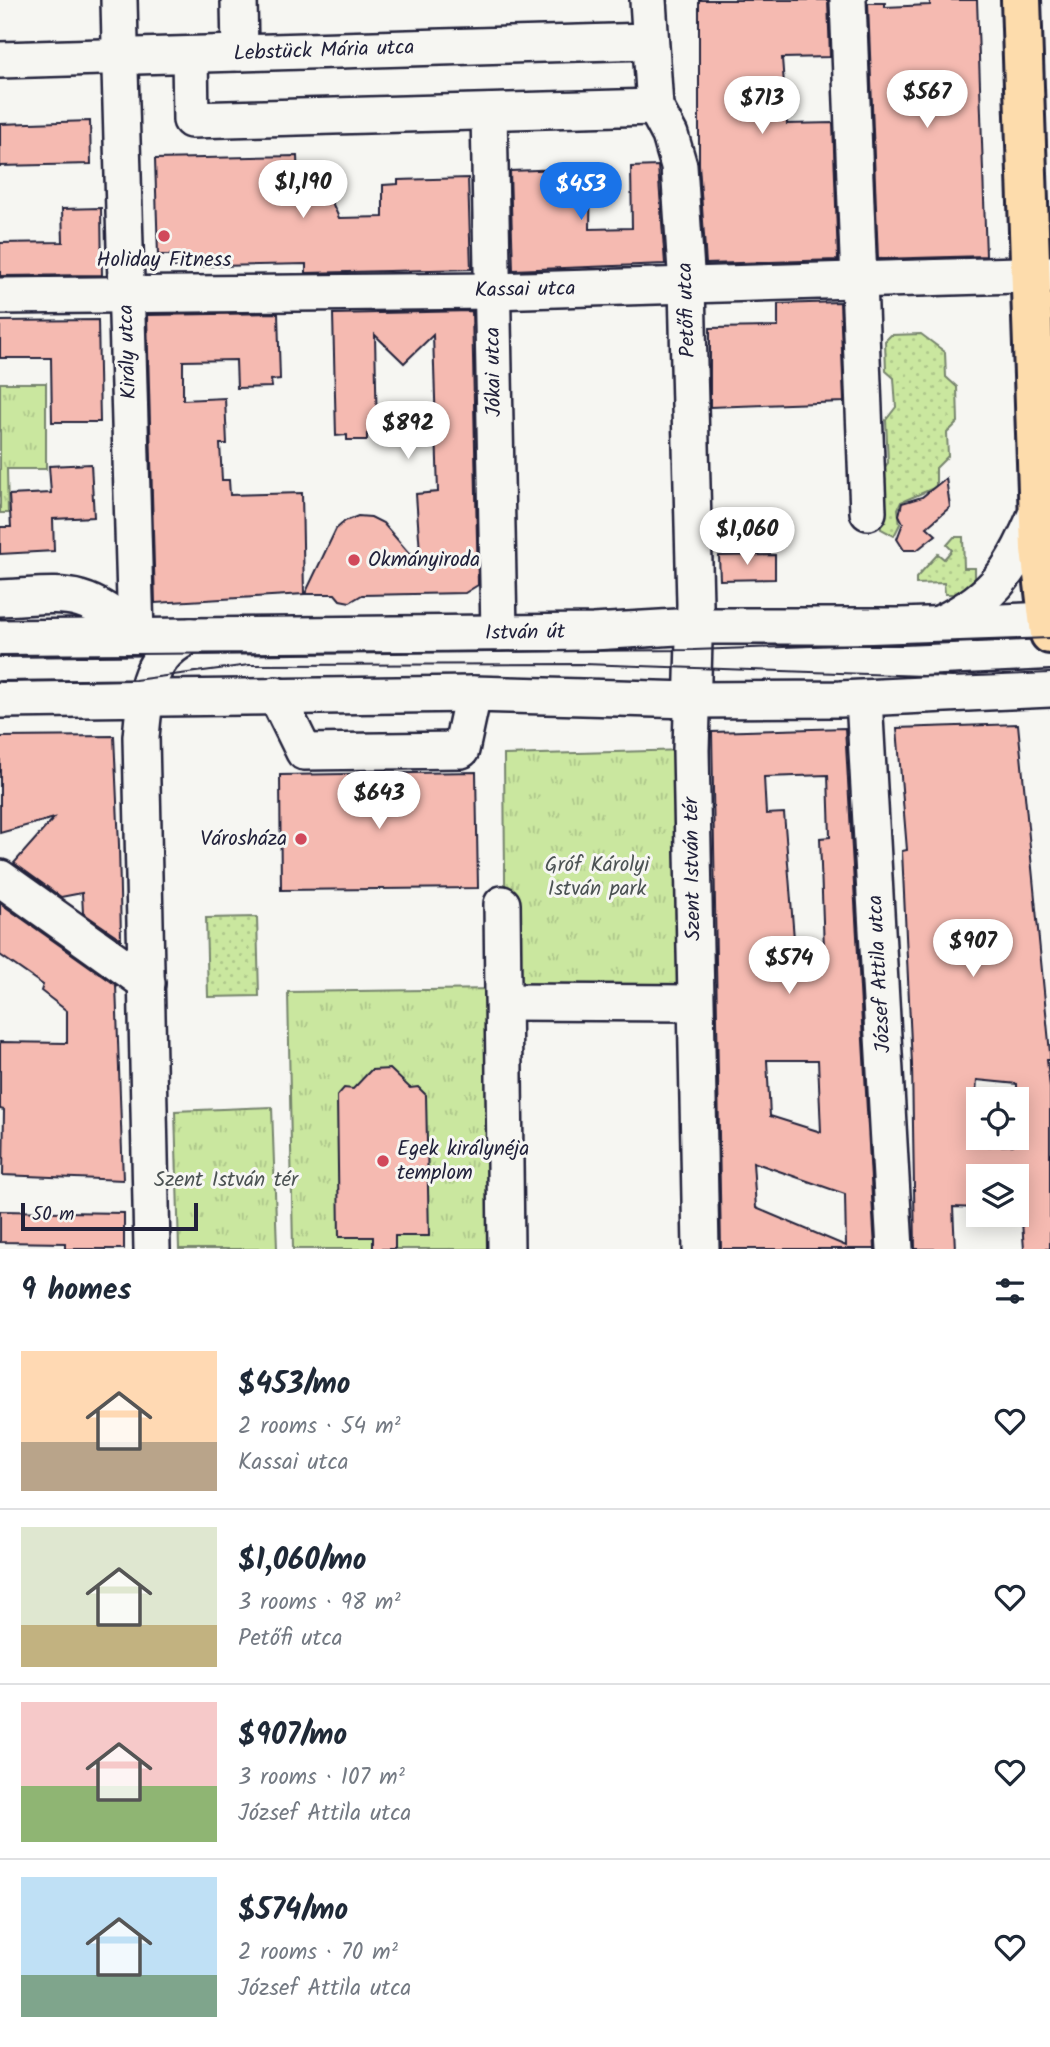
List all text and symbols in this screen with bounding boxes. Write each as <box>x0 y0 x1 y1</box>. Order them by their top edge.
street label: Lebstück Mária utca <box>233 31 415 71</box>
pin: $567 <box>886 71 968 130</box>
text: $567 <box>903 75 951 111</box>
pin: $713 <box>721 76 803 136</box>
text: $713 <box>740 81 784 117</box>
pin: $1,190 <box>246 160 360 220</box>
pin: $453 <box>540 162 622 222</box>
text: $1,190 <box>275 165 331 201</box>
text: $453 <box>556 167 606 203</box>
marker: Holiday Fitness <box>156 228 172 244</box>
place label: Holiday Fitness <box>97 244 232 277</box>
street label: Petőfi utca <box>669 262 705 358</box>
street label: Kassai utca <box>474 273 576 307</box>
street label: Király utca <box>110 304 146 400</box>
street label: Jókai utca <box>477 327 511 417</box>
pin: $892 <box>367 402 449 461</box>
text: $892 <box>382 406 434 442</box>
pin: $1,060 <box>690 508 804 567</box>
text: $1,060 <box>716 512 778 548</box>
place label: Okmányiroda <box>368 544 480 577</box>
marker: Okmányiroda <box>346 552 362 568</box>
street label: István út <box>485 616 566 650</box>
pin: $643 <box>338 772 420 831</box>
text: $643 <box>353 776 405 812</box>
street label: Szent István tér <box>675 796 711 941</box>
place label: Városháza <box>200 823 287 856</box>
marker: Városháza <box>293 831 309 847</box>
park label: Gróf Károlyi István park <box>545 849 650 906</box>
street label: József Attila utca <box>859 894 901 1054</box>
pin: $907 <box>932 920 1014 979</box>
text: $907 <box>949 924 997 960</box>
pin: $574 <box>748 936 830 996</box>
text: $574 <box>765 941 813 977</box>
map controls <box>966 1087 1029 1227</box>
button: locate <box>966 1087 1029 1150</box>
place label: Egek királynéja templom <box>397 1133 529 1190</box>
marker: Egek királynéja templom <box>375 1153 391 1169</box>
park label: Szent István tér <box>154 1164 299 1197</box>
button: layers <box>966 1164 1029 1227</box>
scale bar <box>21 1200 198 1232</box>
text: 50 m <box>32 1200 74 1230</box>
text: 9 homes <box>21 1267 132 1315</box>
icon: filters <box>991 1272 1029 1310</box>
text: $453/mo <box>238 1361 350 1409</box>
icon: home <box>77 1379 161 1463</box>
icon: heart <box>991 1402 1029 1440</box>
text: 2 rooms · 54 m² <box>238 1409 401 1445</box>
text: Kassai utca <box>238 1445 348 1481</box>
text: $1,060/mo <box>238 1537 366 1585</box>
icon: home <box>77 1555 161 1639</box>
icon: heart <box>991 1578 1029 1616</box>
text: 3 rooms · 98 m² <box>238 1585 401 1621</box>
text: Petőfi utca <box>238 1621 343 1657</box>
text: $907/mo <box>238 1712 347 1760</box>
icon: home <box>77 1730 161 1814</box>
icon: heart <box>991 1753 1029 1791</box>
text: 3 rooms · 107 m² <box>238 1760 405 1796</box>
text: József Attila utca <box>238 1796 411 1832</box>
text: $574/mo <box>238 1887 348 1935</box>
icon: home <box>77 1905 161 1989</box>
icon: heart <box>991 1928 1029 1966</box>
text: 2 rooms · 70 m² <box>238 1935 398 1971</box>
text: József Attila utca <box>238 1971 411 2007</box>

